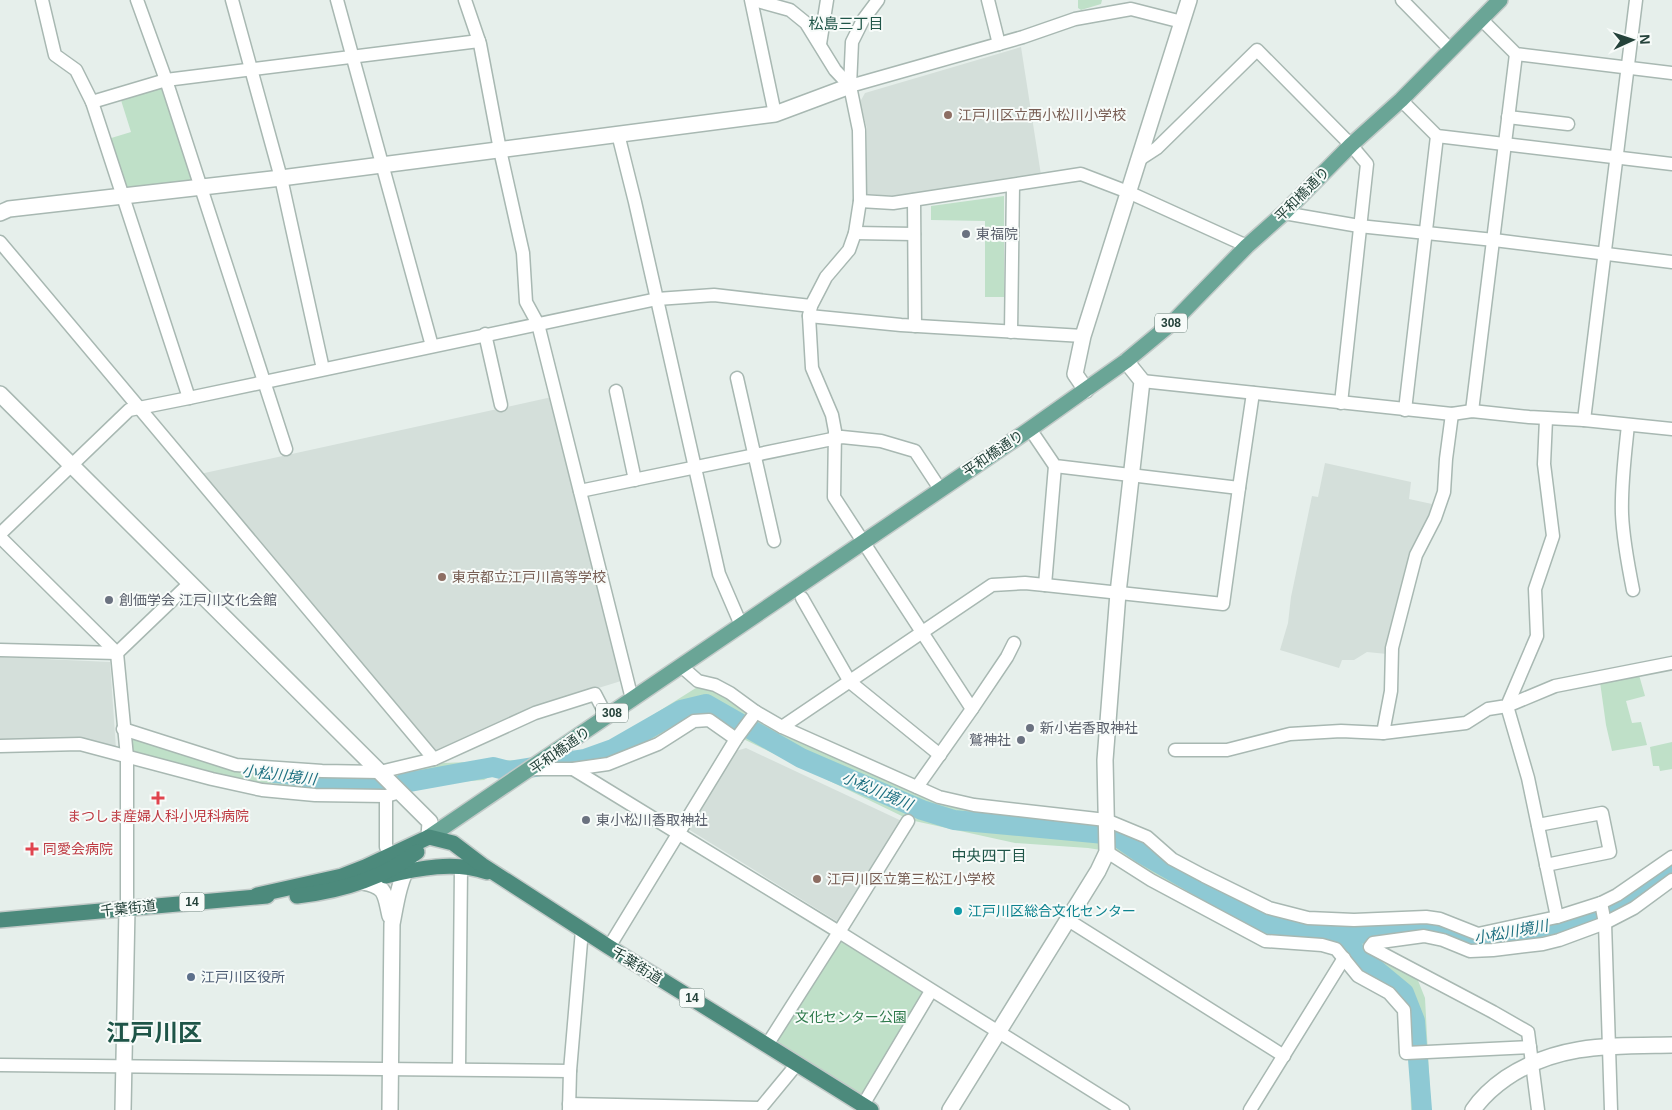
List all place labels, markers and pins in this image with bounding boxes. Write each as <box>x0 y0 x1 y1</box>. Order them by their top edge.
place label: 江戸川区立西小松川小学校 <box>958 107 1126 123</box>
marker: 江戸川区立西小松川小学校 <box>942 109 954 121</box>
place label: 東福院 <box>976 226 1018 242</box>
marker: 東福院 <box>960 228 972 240</box>
place label: 東京都立江戸川高等学校 <box>452 569 606 585</box>
marker: 東京都立江戸川高等学校 <box>436 571 448 583</box>
place label: 創価学会 江戸川文化会館 <box>119 592 277 608</box>
marker: 創価学会 江戸川文化会館 <box>103 594 115 606</box>
place label: 新小岩香取神社 <box>1040 720 1138 736</box>
marker: 新小岩香取神社 <box>1024 722 1036 734</box>
place label: 鷲神社 <box>969 732 1011 748</box>
marker: 鷲神社 <box>1015 734 1027 746</box>
marker: まつしま産婦人科小児科病院 <box>151 791 165 805</box>
place label: まつしま産婦人科小児科病院 <box>67 808 249 824</box>
place label: 東小松川香取神社 <box>596 812 708 828</box>
marker: 東小松川香取神社 <box>580 814 592 826</box>
place label: 同愛会病院 <box>43 841 113 857</box>
marker: 同愛会病院 <box>25 842 39 856</box>
place label: 江戸川区立第三松江小学校 <box>827 871 995 887</box>
marker: 江戸川区立第三松江小学校 <box>811 873 823 885</box>
place label: 江戸川区総合文化センター <box>968 903 1136 919</box>
marker: 江戸川区総合文化センター <box>952 905 964 917</box>
place label: 江戸川区役所 <box>201 969 285 985</box>
marker: 江戸川区役所 <box>185 971 197 983</box>

